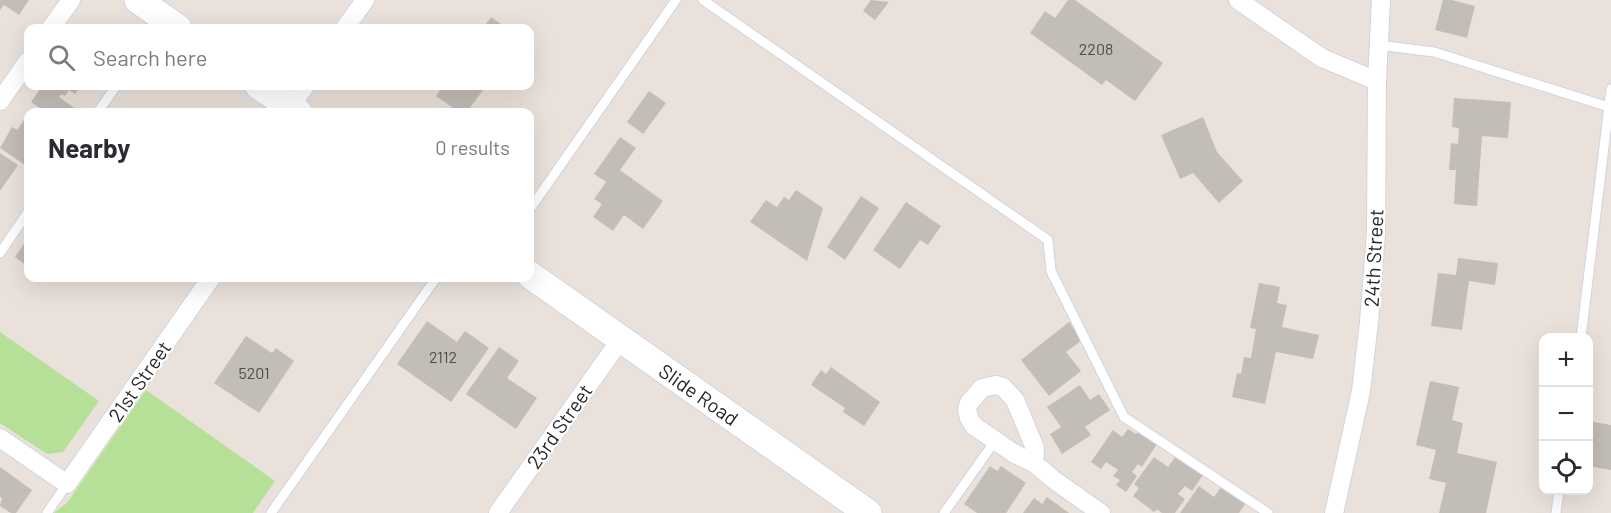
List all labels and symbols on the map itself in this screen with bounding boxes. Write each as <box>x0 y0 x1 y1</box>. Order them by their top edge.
house number: 2208 <box>1079 39 1113 58</box>
street label: 24th Street <box>1358 208 1388 308</box>
street label: 21st Street <box>103 336 175 426</box>
house number: 2112 <box>429 347 457 366</box>
street label: Slide Road <box>655 358 743 430</box>
house number: 5201 <box>239 363 270 382</box>
street label: 23rd Street <box>521 379 597 473</box>

